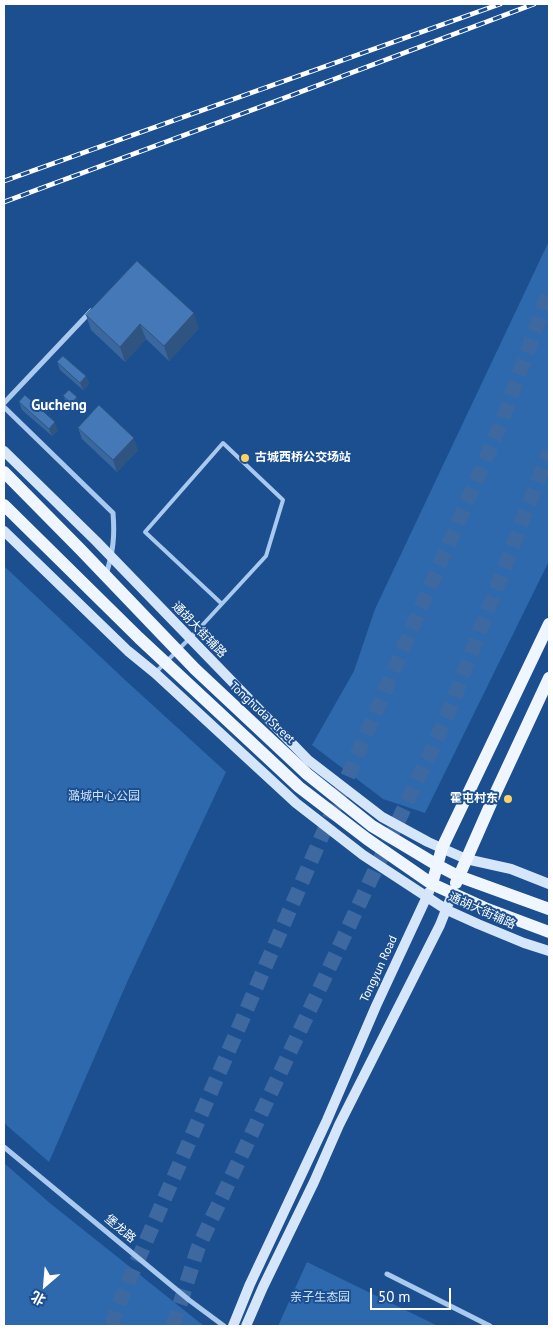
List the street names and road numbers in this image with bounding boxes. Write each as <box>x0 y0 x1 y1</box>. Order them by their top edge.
street label: 通胡大街辅路 <box>169 599 229 661</box>
street label: Tonghuda Street <box>226 679 298 747</box>
street label: 通胡大街辅路 <box>446 890 518 932</box>
street label: Tongyun Road <box>357 933 401 1005</box>
street label: 堡龙路 <box>102 1212 138 1246</box>

